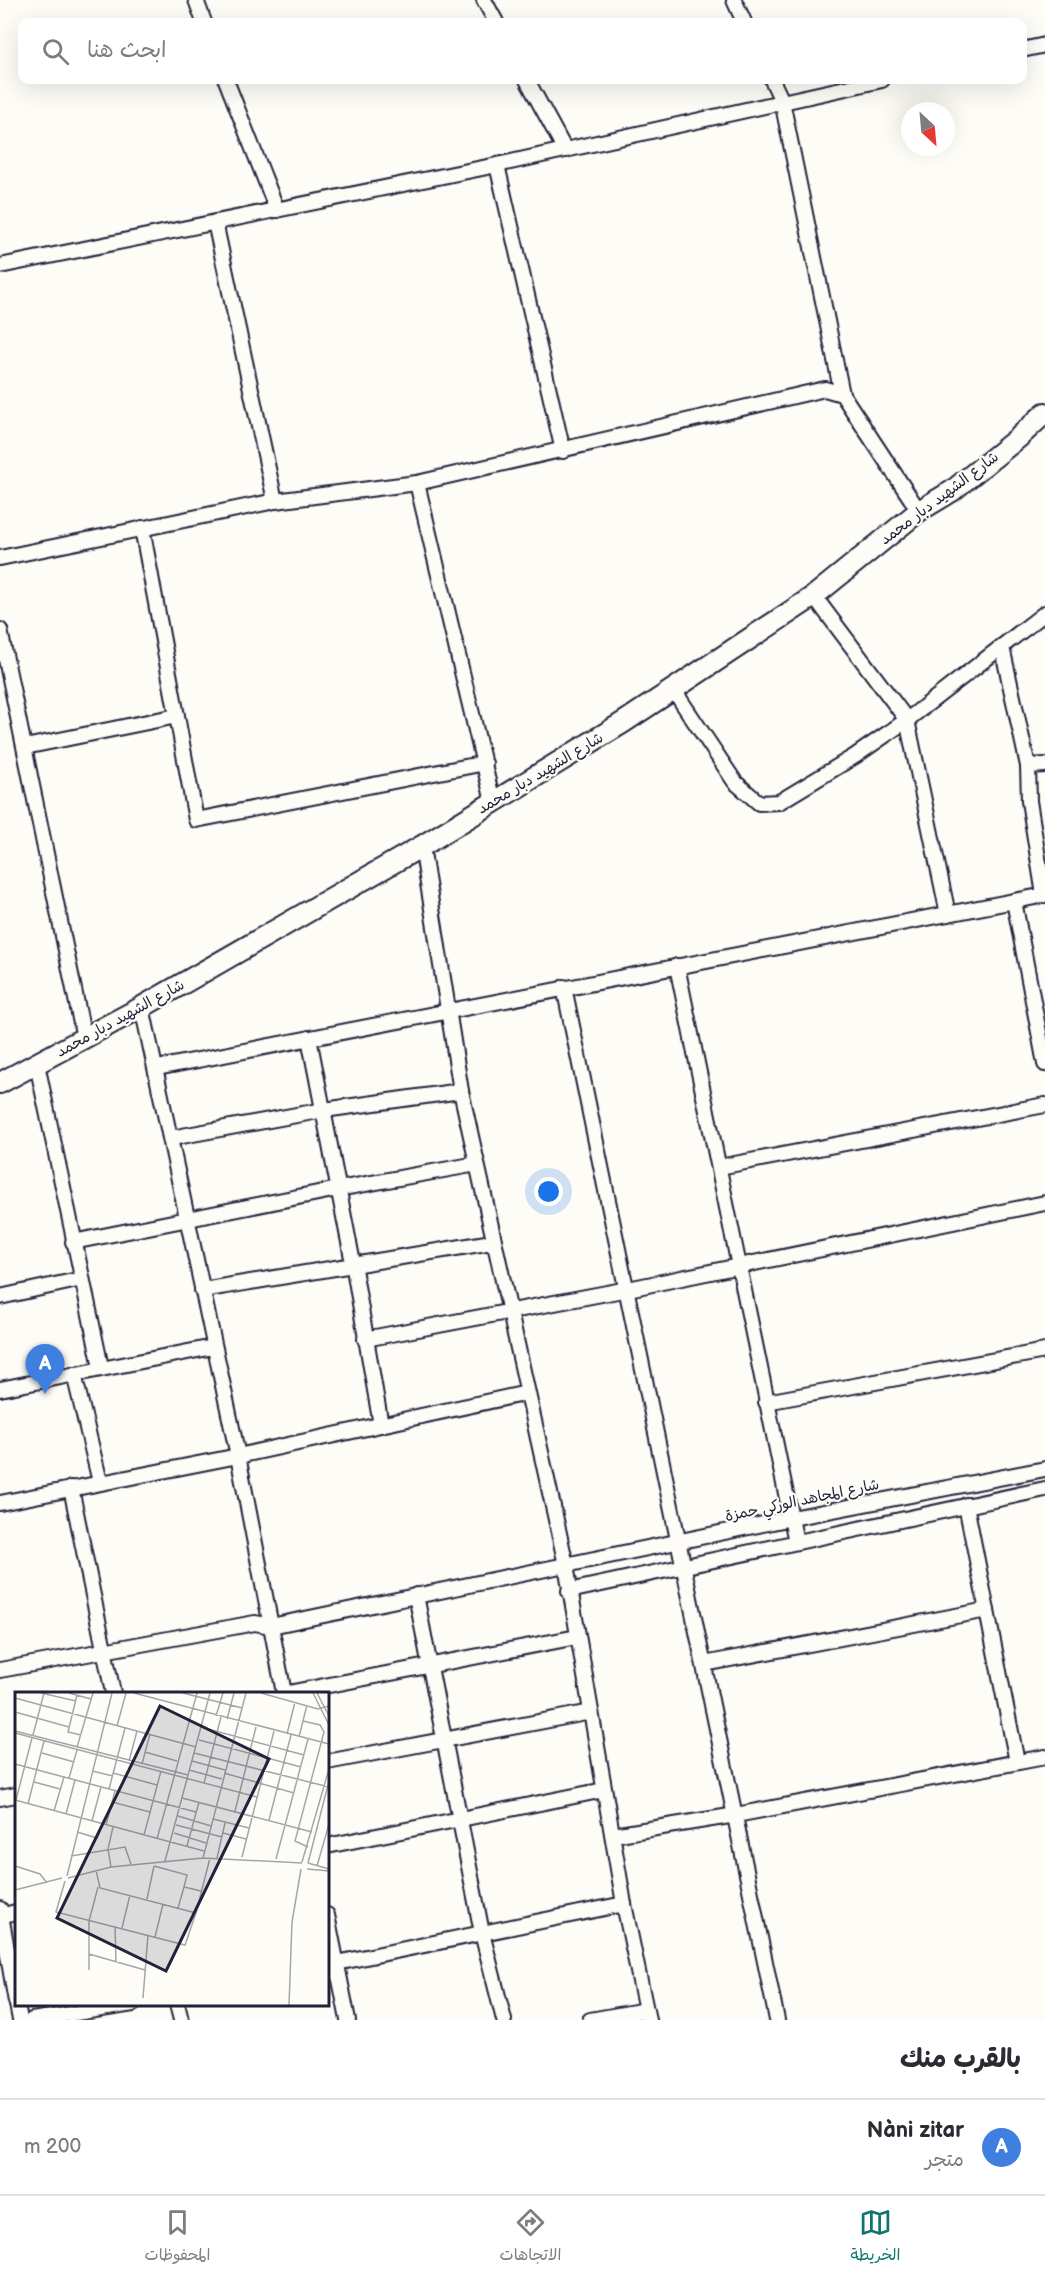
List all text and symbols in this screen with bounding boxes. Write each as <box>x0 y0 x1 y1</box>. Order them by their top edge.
search box <box>18 18 1027 84</box>
icon: search <box>39 35 72 68</box>
text: ابحث هنا <box>87 37 167 64</box>
north arrow <box>901 102 955 156</box>
street label: شارع الشهيد دبار محمد <box>876 448 1002 549</box>
street label: شارع الشهيد دبار محمد <box>474 728 607 819</box>
street label: شارع الشهيد دبار محمد <box>53 975 188 1062</box>
your location <box>534 1177 563 1206</box>
pin: A <box>26 1344 64 1394</box>
street label: شارع المجاهد الوركي حمزة <box>723 1475 881 1529</box>
inset map <box>15 1692 328 2005</box>
text: بالقرب منك <box>900 2044 1021 2075</box>
text: Nàni zitar <box>867 2117 964 2144</box>
text: 200 m <box>24 2135 81 2159</box>
text: A <box>995 2135 1008 2159</box>
text: متجر <box>925 2148 964 2172</box>
tab: المحفوظات <box>145 2206 210 2269</box>
tab: الاتجاهات <box>500 2206 561 2269</box>
tab: الخريطة <box>851 2206 900 2269</box>

